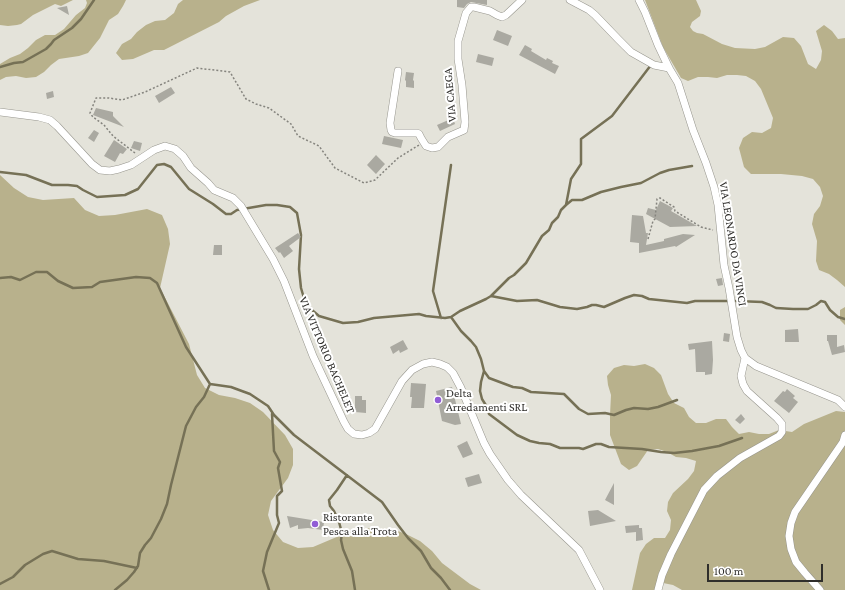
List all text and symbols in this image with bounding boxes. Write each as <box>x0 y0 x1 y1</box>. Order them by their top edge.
street label: VIA CAEGA <box>440 67 460 123</box>
street label: VIA LEONARDO DA VINCI <box>716 181 750 307</box>
street label: VIA VITTORIO BACHELET <box>296 294 358 416</box>
place label: Delta Arredamenti SRL <box>446 386 527 414</box>
marker: Delta Arredamenti SRL <box>433 395 443 405</box>
place label: Ristorante Pesca alla Trota <box>323 510 397 538</box>
marker: Ristorante Pesca alla Trota <box>310 519 320 529</box>
scale bar <box>709 556 825 582</box>
text: 100 m <box>714 564 743 578</box>

